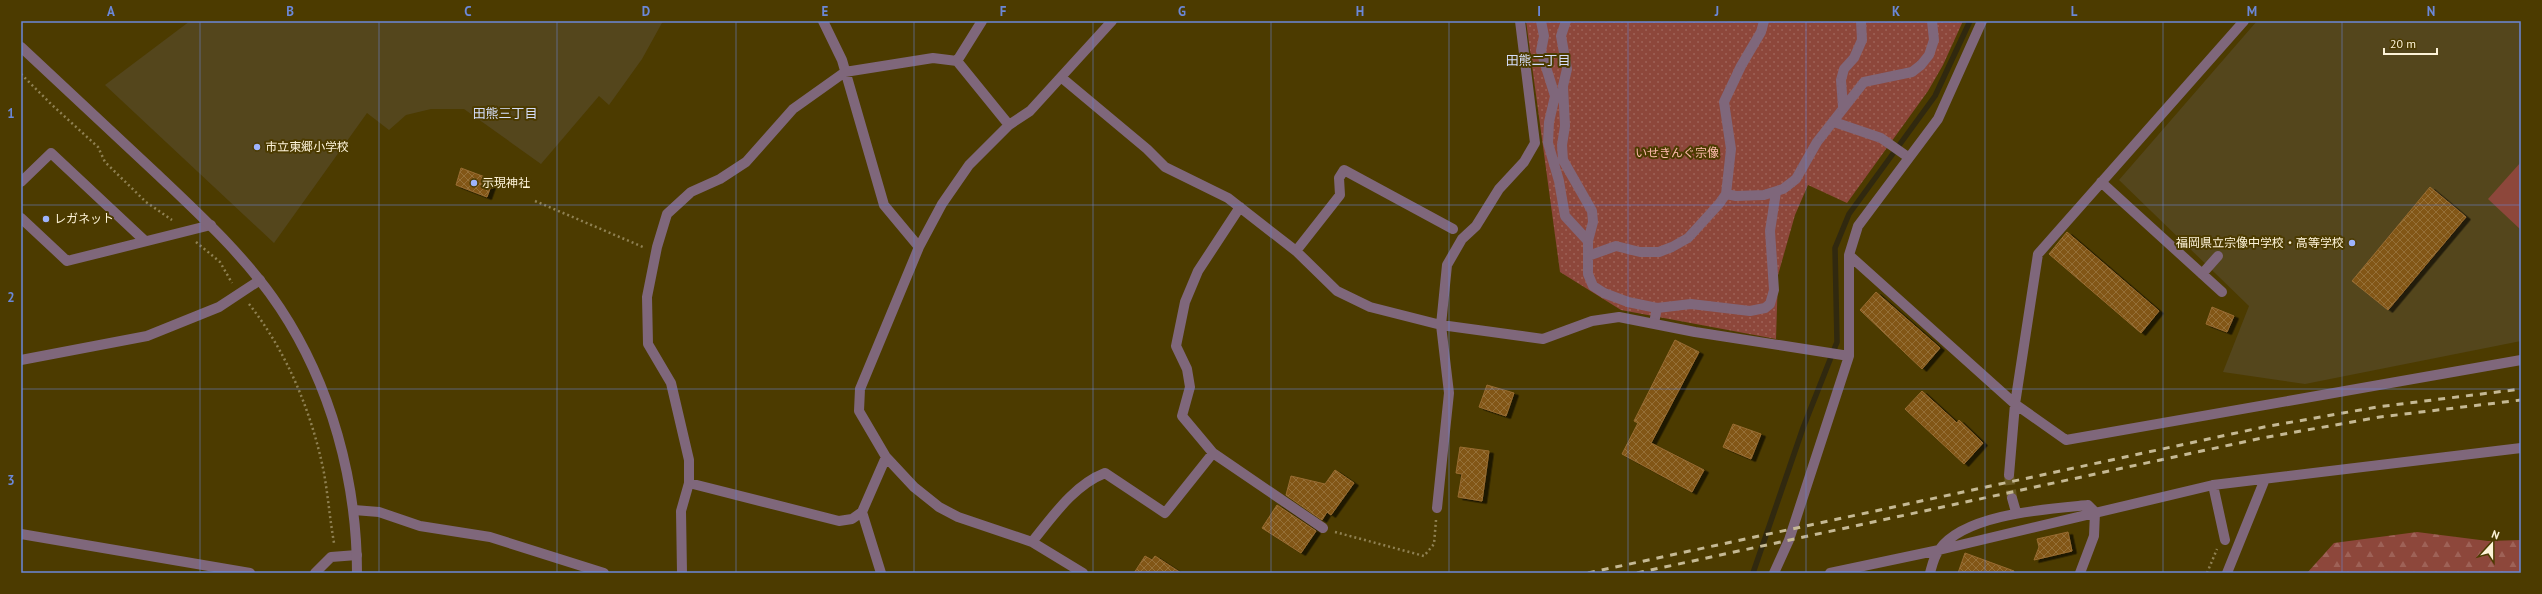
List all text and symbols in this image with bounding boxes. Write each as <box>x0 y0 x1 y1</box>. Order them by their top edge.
text: A <box>107 3 115 20</box>
text: B <box>286 3 294 20</box>
text: C <box>464 3 472 20</box>
text: D <box>642 3 650 20</box>
text: E <box>822 3 829 20</box>
text: F <box>1000 3 1007 20</box>
text: G <box>1178 3 1186 20</box>
text: H <box>1356 3 1364 20</box>
text: I <box>1537 3 1541 20</box>
text: J <box>1714 3 1719 20</box>
text: K <box>1892 3 1900 20</box>
text: L <box>2071 3 2078 20</box>
text: M <box>2247 3 2257 20</box>
text: N <box>2427 3 2435 20</box>
scale bar <box>2384 30 2437 56</box>
text: 20 m <box>2390 36 2416 51</box>
district label: 田熊二丁目 <box>1505 52 1571 69</box>
text: 1 <box>7 105 15 122</box>
district label: 田熊三丁目 <box>472 105 538 122</box>
place label: 市立東郷小学校 <box>265 139 349 154</box>
marker: 市立東郷小学校 <box>252 142 262 152</box>
park label: いせきんぐ宗像 <box>1635 145 1719 160</box>
place label: 示現神社 <box>482 175 530 190</box>
marker: 示現神社 <box>469 178 479 188</box>
place label: レガネット <box>54 211 114 226</box>
marker: レガネット <box>41 214 51 224</box>
place label: 福岡県立宗像中学校・高等学校 <box>2176 235 2344 250</box>
marker: 福岡県立宗像中学校・高等学校 <box>2347 238 2357 248</box>
text: 2 <box>7 289 15 306</box>
text: 3 <box>7 472 15 489</box>
north arrow <box>2472 524 2512 564</box>
text: N <box>2490 527 2501 542</box>

